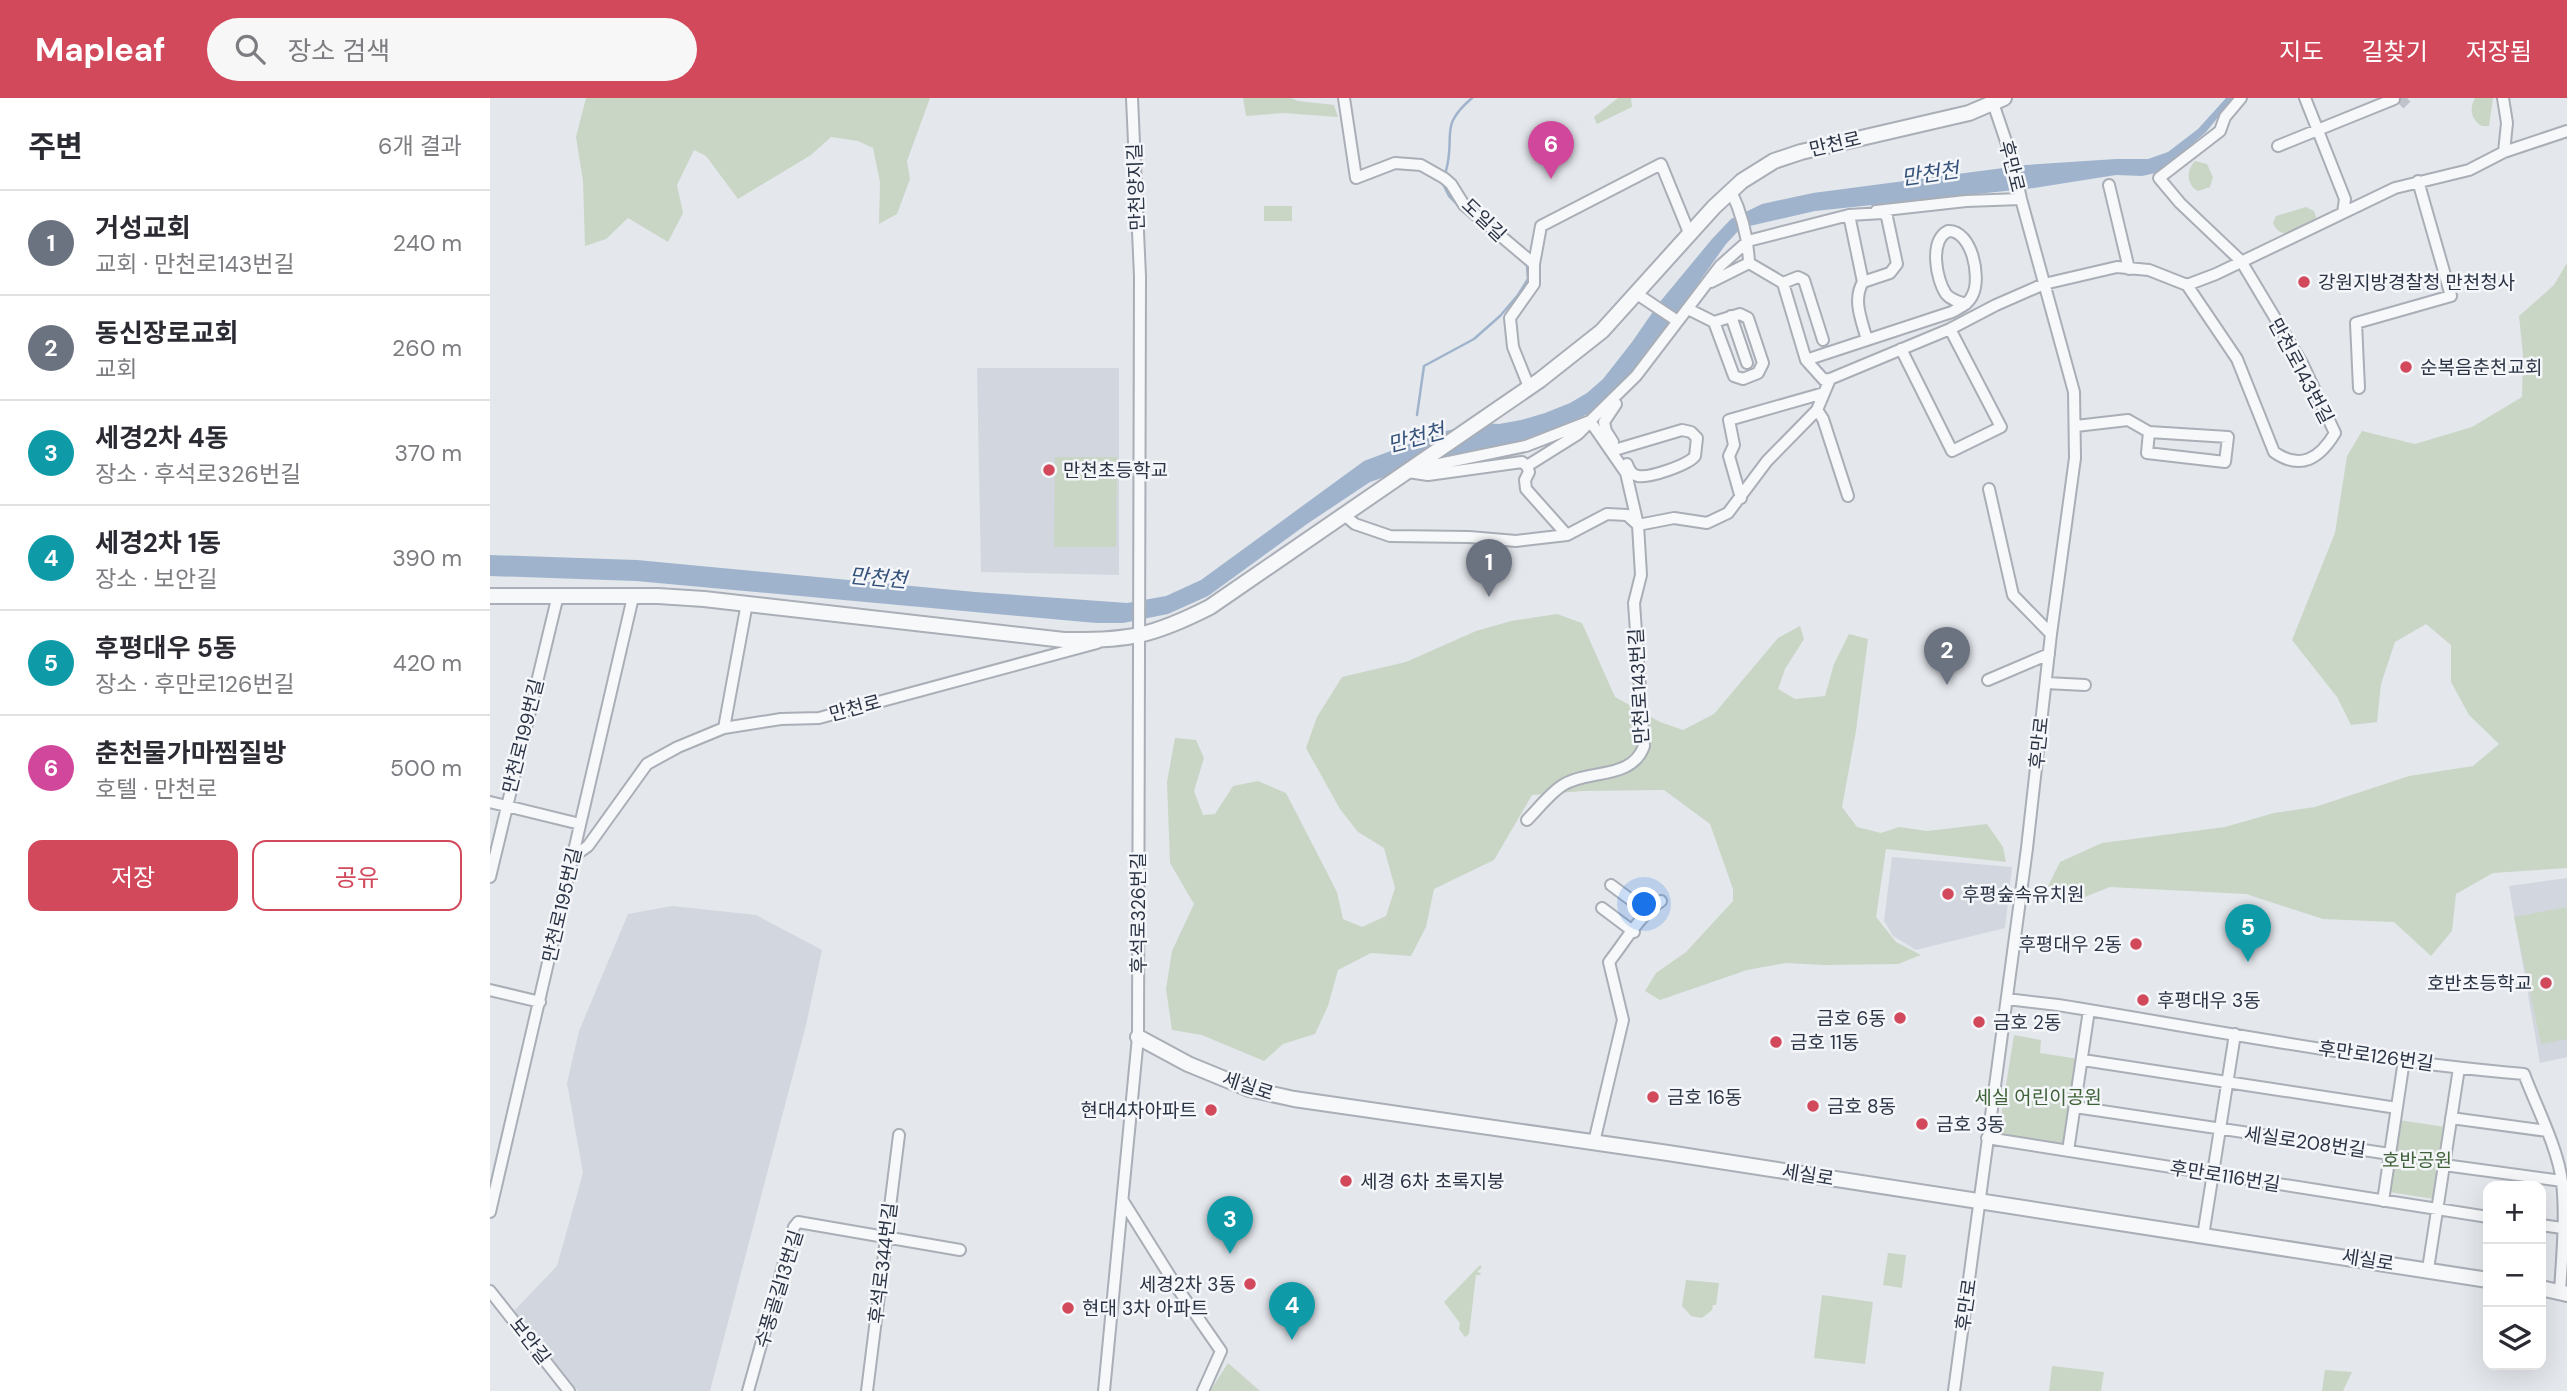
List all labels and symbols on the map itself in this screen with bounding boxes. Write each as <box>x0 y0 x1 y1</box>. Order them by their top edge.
pin: 6 <box>1528 121 1574 179</box>
street label: 만천로 <box>1807 126 1863 162</box>
street label: 후만로 <box>1994 138 2030 194</box>
street label: 만천양지길 <box>1122 143 1150 231</box>
water label: 만천천 <box>1899 156 1963 192</box>
street label: 도일길 <box>1456 193 1512 247</box>
place label: 강원지방경찰청 만천청사 <box>2318 270 2515 295</box>
marker: 강원지방경찰청 만천청사 <box>2296 274 2312 290</box>
street label: 만천로143번길 <box>2263 314 2339 428</box>
place label: 순복음춘천교회 <box>2420 355 2542 380</box>
marker: 순복음춘천교회 <box>2398 359 2414 375</box>
water label: 만천천 <box>1384 416 1450 459</box>
place label: 만천초등학교 <box>1063 458 1168 483</box>
marker: 만천초등학교 <box>1041 462 1057 478</box>
pin: 1 <box>1466 539 1512 597</box>
water label: 만천천 <box>848 562 911 595</box>
street label: 만천로143번길 <box>1623 627 1655 745</box>
pin: 2 <box>1924 627 1970 685</box>
street label: 만천로199번길 <box>497 676 549 796</box>
street label: 만천로 <box>826 689 884 727</box>
street label: 후만로 <box>2024 716 2054 770</box>
street label: 만천로195번길 <box>537 845 587 965</box>
street label: 후석로326번길 <box>1126 852 1151 974</box>
place label: 후평숲속유치원 <box>1962 882 2084 907</box>
marker: 후평숲속유치원 <box>1940 886 1956 902</box>
your location <box>1627 887 1661 921</box>
pin: 5 <box>2225 904 2271 962</box>
place label: 후평대우 2동 <box>2019 932 2122 957</box>
marker: 후평대우 2동 <box>2128 936 2144 952</box>
place label: 호반초등학교 <box>2427 971 2532 996</box>
marker: 호반초등학교 <box>2538 975 2554 991</box>
place label: 후평대우 3동 <box>2157 988 2261 1013</box>
marker: 후평대우 3동 <box>2135 992 2151 1008</box>
place label: 금호 6동 <box>1817 1006 1886 1031</box>
marker: 금호 6동 <box>1892 1010 1908 1026</box>
place label: 금호 2동 <box>1993 1010 2061 1035</box>
marker: 금호 2동 <box>1971 1014 1987 1030</box>
place label: 금호 11동 <box>1790 1030 1859 1055</box>
marker: 금호 11동 <box>1768 1034 1784 1050</box>
street label: 후만로126번길 <box>2317 1036 2435 1076</box>
street label: 세실로 <box>1219 1066 1277 1106</box>
place label: 금호 16동 <box>1667 1085 1742 1110</box>
park label: 세실 어린이공원 <box>1974 1085 2102 1110</box>
marker: 금호 16동 <box>1645 1089 1661 1105</box>
place label: 금호 8동 <box>1827 1094 1896 1119</box>
place label: 현대4차아파트 <box>1081 1098 1197 1123</box>
marker: 금호 8동 <box>1805 1098 1821 1114</box>
marker: 현대4차아파트 <box>1203 1102 1219 1118</box>
place label: 금호 3동 <box>1936 1112 2005 1137</box>
marker: 금호 3동 <box>1914 1116 1930 1132</box>
street label: 세실로208번길 <box>2243 1121 2367 1163</box>
park label: 호반공원 <box>2382 1148 2452 1173</box>
street label: 후만로116번길 <box>2168 1155 2282 1197</box>
street label: 세실로 <box>1780 1159 1836 1191</box>
place label: 세경 6차 초록지붕 <box>1360 1169 1504 1194</box>
marker: 세경 6차 초록지붕 <box>1338 1173 1354 1189</box>
pin: 3 <box>1207 1196 1253 1254</box>
street label: 후석로344번길 <box>863 1201 903 1325</box>
street label: 수풍골길13번길 <box>749 1227 809 1351</box>
street label: 세실로 <box>2340 1244 2396 1276</box>
place label: 세경2차 3동 <box>1139 1272 1236 1297</box>
marker: 세경2차 3동 <box>1242 1276 1258 1292</box>
street label: 후만로 <box>1950 1277 1982 1333</box>
pin: 4 <box>1269 1282 1315 1340</box>
place label: 현대 3차 아파트 <box>1082 1296 1208 1321</box>
marker: 현대 3차 아파트 <box>1060 1300 1076 1316</box>
street label: 보안길 <box>504 1313 556 1369</box>

